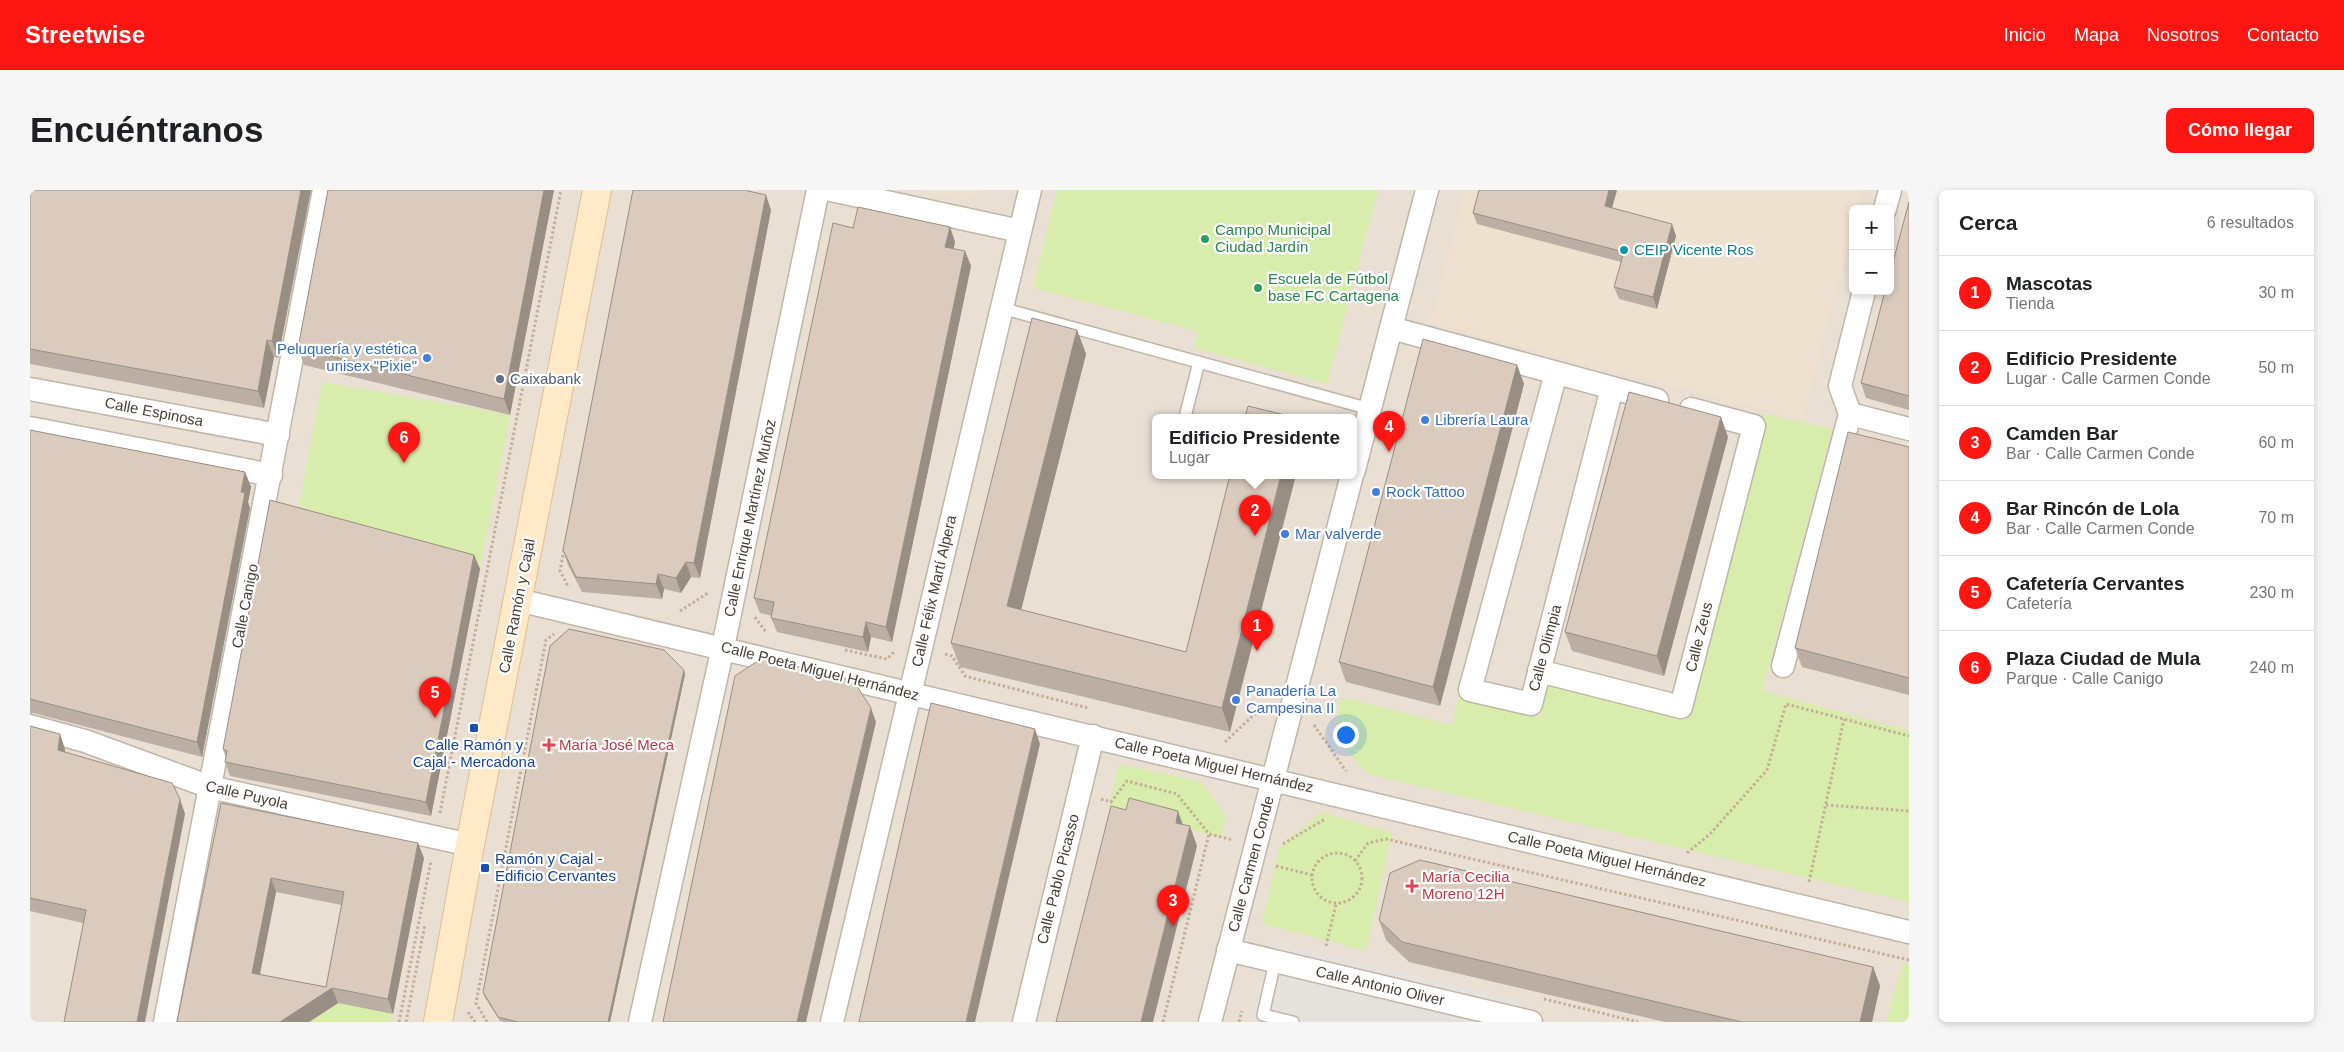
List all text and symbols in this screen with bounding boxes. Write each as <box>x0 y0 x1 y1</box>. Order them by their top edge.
text: Streetwise <box>25 21 145 48</box>
text: Inicio <box>2004 25 2046 45</box>
text: Mapa <box>2074 25 2119 45</box>
text: Nosotros <box>2147 25 2219 45</box>
text: Contacto <box>2247 25 2319 45</box>
button: Cómo llegar <box>2166 108 2314 153</box>
text: Encuéntranos <box>30 110 263 149</box>
map controls <box>1849 205 1894 295</box>
button: + <box>1849 205 1894 250</box>
text: Cerca <box>1959 211 2017 234</box>
text: 6 resultados <box>2207 214 2294 231</box>
place label: Campo Municipal Ciudad Jardín <box>1215 221 1331 255</box>
marker: Campo Municipal Ciudad Jardín <box>1199 233 1211 245</box>
place label: CEIP Vicente Ros <box>1634 241 1754 258</box>
marker: CEIP Vicente Ros <box>1618 244 1630 256</box>
button: − <box>1849 250 1894 295</box>
place label: Escuela de Fútbol base FC Cartagena <box>1268 270 1400 304</box>
text: Mascotas <box>2006 273 2093 294</box>
marker: Escuela de Fútbol base FC Cartagena <box>1252 282 1264 294</box>
text: 1 <box>1971 284 1979 301</box>
text: 30 m <box>2258 284 2294 301</box>
text: Tienda <box>2006 295 2054 312</box>
place label: Peluquería y estética unisex "Pixie" <box>277 340 418 374</box>
text: Edificio Presidente <box>2006 348 2177 369</box>
marker: Peluquería y estética unisex "Pixie" <box>421 352 433 364</box>
text: 2 <box>1971 359 1979 376</box>
text: 50 m <box>2258 359 2294 376</box>
place label: Caixabank <box>510 370 581 387</box>
text: Lugar · Calle Carmen Conde <box>2006 370 2211 387</box>
marker: Caixabank <box>494 373 506 385</box>
street label: Calle Espinosa <box>103 394 205 430</box>
pin: 4 <box>1373 411 1405 452</box>
place label: Librería Laura <box>1435 411 1529 428</box>
popup <box>1152 414 1357 479</box>
marker: Librería Laura <box>1419 414 1431 426</box>
street label: Calle Enrique Martínez Muñoz <box>720 417 779 618</box>
pin: 6 <box>388 422 420 463</box>
text: Camden Bar <box>2006 423 2118 444</box>
text: Edificio Presidente <box>1169 427 1340 448</box>
text: 3 <box>1971 434 1979 451</box>
text: 60 m <box>2258 434 2294 451</box>
text: Bar · Calle Carmen Conde <box>2006 445 2195 462</box>
text: Lugar <box>1169 449 1210 466</box>
place label: Rock Tattoo <box>1386 483 1465 500</box>
marker: Rock Tattoo <box>1370 486 1382 498</box>
pin: 2 <box>1239 495 1271 536</box>
text: Bar Rincón de Lola <box>2006 498 2179 519</box>
text: 4 <box>1971 509 1979 526</box>
text: 70 m <box>2258 509 2294 526</box>
street label: Calle Félix Martí Alpera <box>908 513 959 668</box>
text: Bar · Calle Carmen Conde <box>2006 520 2195 537</box>
place label: Mar valverde <box>1295 525 1382 542</box>
marker: Mar valverde <box>1279 528 1291 540</box>
street label: Calle Ramón y Cajal <box>495 537 538 675</box>
street label: Calle Canigo <box>228 562 261 650</box>
text: Cafetería Cervantes <box>2006 573 2184 594</box>
text: 5 <box>1971 584 1979 601</box>
text: 230 m <box>2250 584 2294 601</box>
text: Cafetería <box>2006 595 2072 612</box>
street label: Calle Zeus <box>1682 600 1715 674</box>
street label: Calle Olimpia <box>1525 602 1564 693</box>
pin: 1 <box>1241 610 1273 651</box>
street label: Calle Poeta Miguel Hernández <box>719 638 921 703</box>
text: Plaza Ciudad de Mula <box>2006 648 2200 669</box>
text: 6 <box>1971 659 1979 676</box>
text: 240 m <box>2250 659 2294 676</box>
text: Parque · Calle Canigo <box>2006 670 2163 687</box>
pin: 5 <box>419 677 451 718</box>
place label: Panadería La Campesina II <box>1246 682 1337 716</box>
marker: Panadería La Campesina II <box>1230 694 1242 706</box>
marker: Calle Ramón y Cajal - Mercadona <box>468 722 480 734</box>
your location <box>1333 722 1359 748</box>
street label: Calle Poeta Miguel Hernández <box>1113 733 1315 796</box>
place label: Calle Ramón y Cajal - Mercadona <box>413 736 536 770</box>
place label: María José Meca <box>559 736 675 753</box>
marker: María José Meca <box>543 739 555 751</box>
street label: Calle Puyola <box>204 777 291 812</box>
street label: Calle Carmen Conde <box>1224 794 1277 934</box>
street label: Calle Pablo Picasso <box>1033 812 1082 946</box>
street label: Calle Poeta Miguel Hernández <box>1506 827 1708 890</box>
place label: Ramón y Cajal - Edificio Cervantes <box>495 850 616 884</box>
marker: Ramón y Cajal - Edificio Cervantes <box>479 862 491 874</box>
place label: María Cecilia Moreno 12H <box>1422 868 1510 902</box>
marker: María Cecilia Moreno 12H <box>1406 880 1418 892</box>
pin: 3 <box>1157 885 1189 926</box>
street label: Calle Antonio Oliver <box>1314 962 1446 1009</box>

